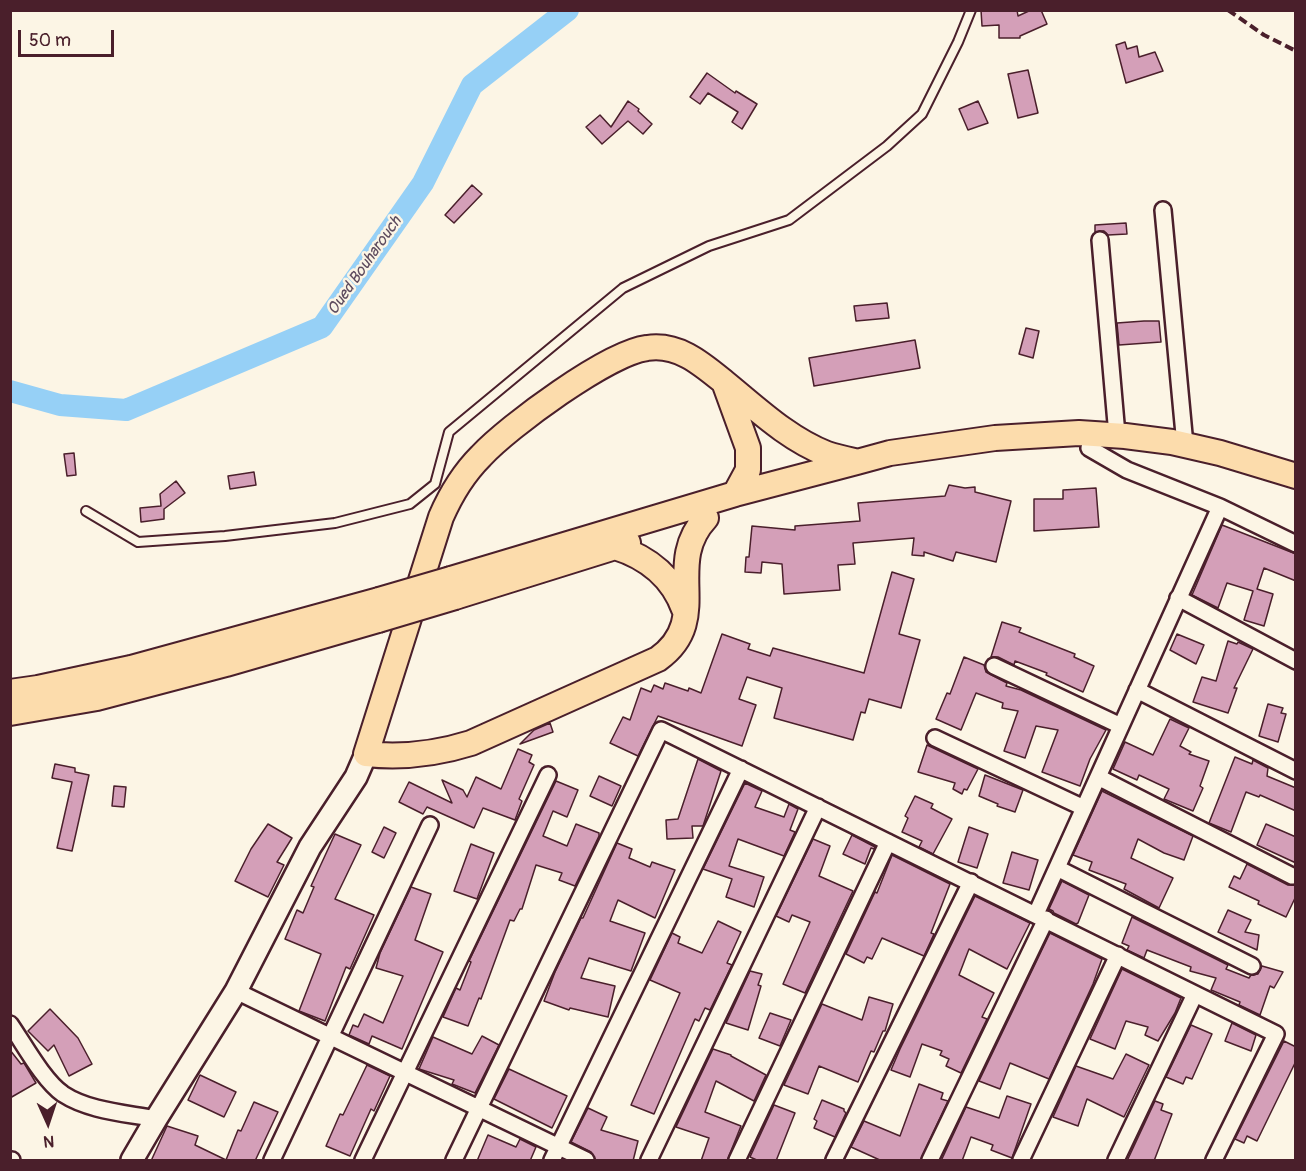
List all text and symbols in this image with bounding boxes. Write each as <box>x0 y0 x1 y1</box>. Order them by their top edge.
scale bar <box>21 18 117 56</box>
text: 50 m <box>29 29 71 52</box>
water label: Oued Bouharouch <box>324 213 406 319</box>
north arrow <box>18 1093 78 1153</box>
text: N <box>43 1131 55 1151</box>

